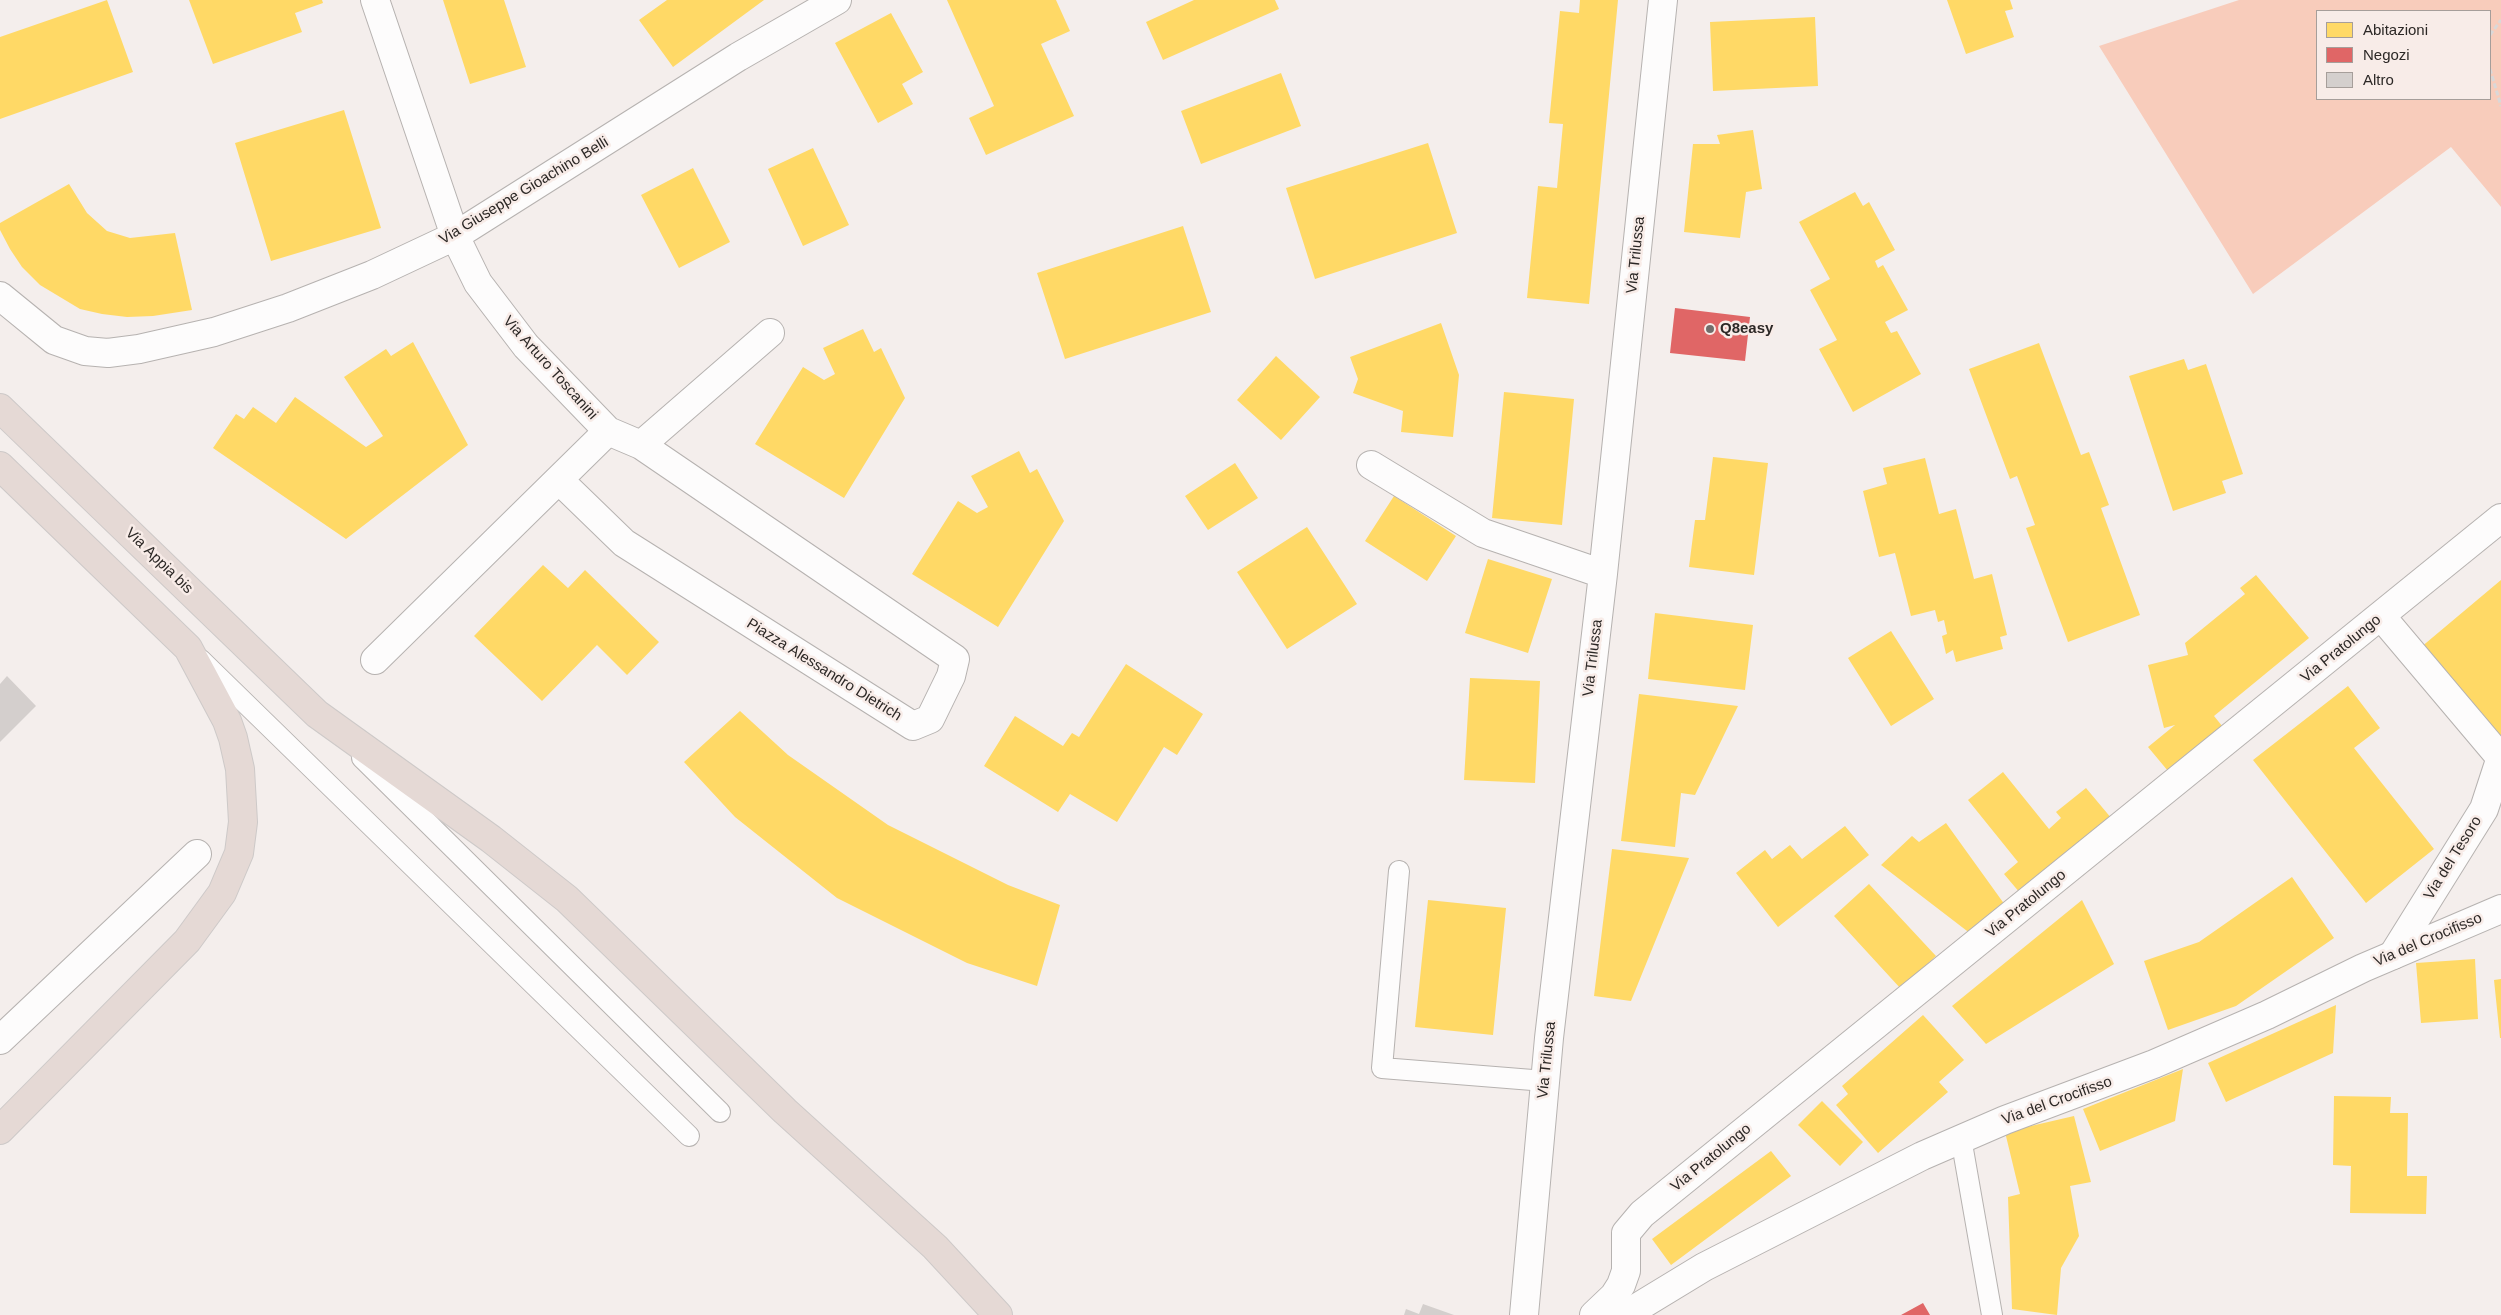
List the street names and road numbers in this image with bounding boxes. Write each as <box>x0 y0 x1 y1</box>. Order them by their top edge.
street label: Via Giuseppe Gioachino Belli <box>436 133 612 249</box>
street label: Via Trilussa <box>1623 216 1649 294</box>
street label: Via Arturo Toscanini <box>499 313 601 423</box>
street label: Via Appia bis <box>121 524 197 598</box>
street label: Via Pratolungo <box>2297 611 2385 687</box>
street label: Piazza Alessandro Dietrich <box>743 615 905 725</box>
street label: Via Trilussa <box>1579 618 1607 698</box>
street label: Via del Tesoro <box>2420 813 2486 903</box>
street label: Via Pratolungo <box>1982 866 2070 942</box>
street label: Via del Crocifisso <box>2371 909 2485 971</box>
street label: Via Trilussa <box>1534 1021 1560 1099</box>
street label: Via del Crocifisso <box>2000 1073 2114 1129</box>
street label: Via Pratolungo <box>1667 1120 1755 1196</box>

